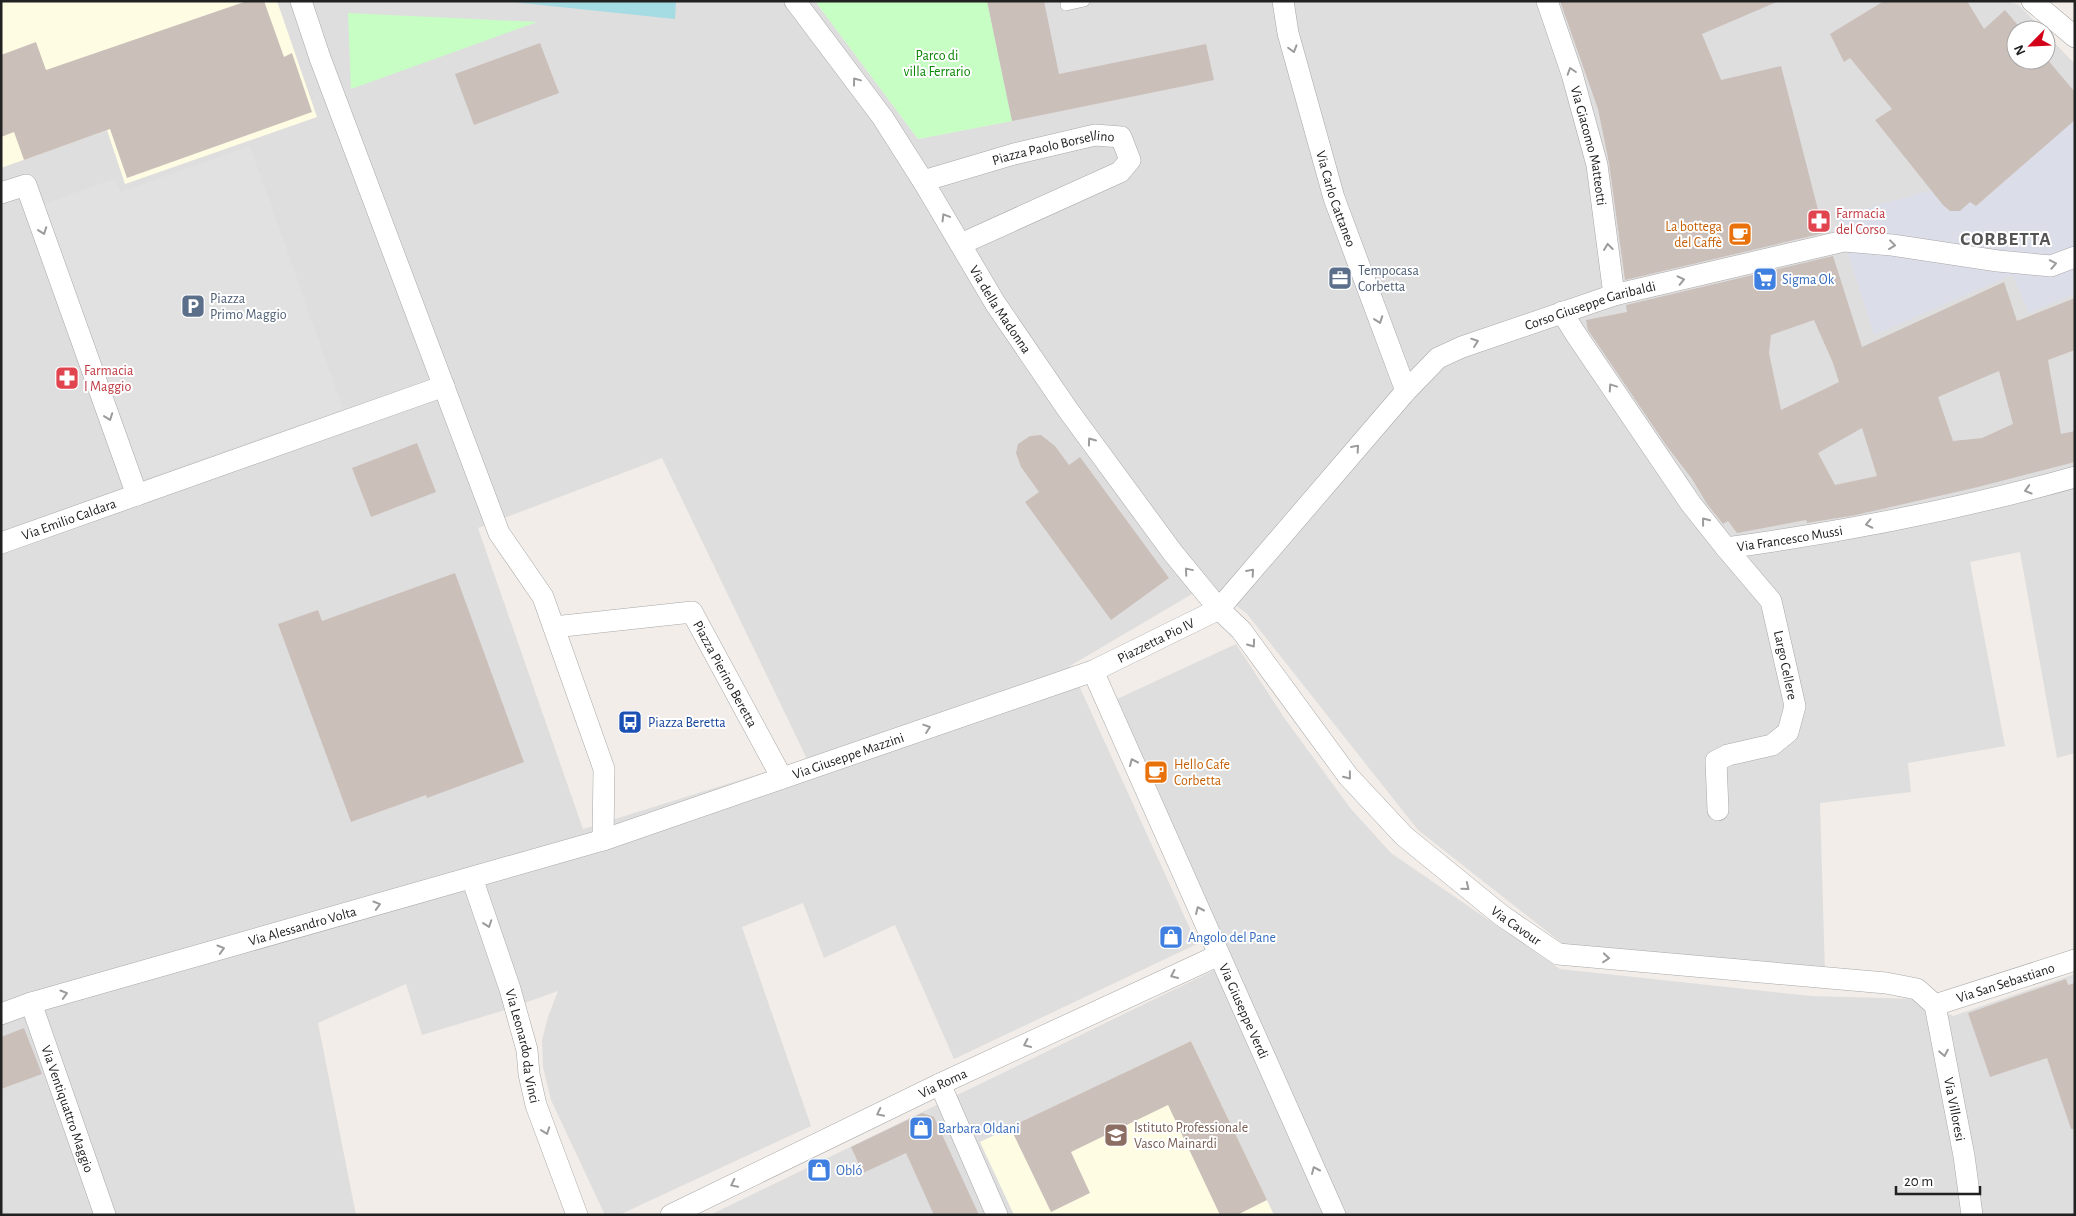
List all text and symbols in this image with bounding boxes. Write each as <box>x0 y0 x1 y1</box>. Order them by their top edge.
north arrow <box>2006 20 2056 70</box>
text: N <box>2012 43 2028 57</box>
one-way arrow <box>1287 44 1297 53</box>
park label: Parco di villa Ferrario <box>903 49 971 79</box>
one-way arrow <box>1567 67 1577 76</box>
one-way arrow <box>853 78 861 87</box>
street label: Via Giacomo Matteotti <box>1568 84 1608 206</box>
street label: Piazza Paolo Borsellino <box>991 129 1115 168</box>
street label: Via Carlo Cattaneo <box>1313 149 1358 249</box>
place label: Farmacia del Corso <box>1836 207 1886 237</box>
pharmacy icon: Farmacia del Corso <box>1806 208 1832 234</box>
one-way arrow <box>941 214 951 223</box>
place label: La bottega del Caffè <box>1665 220 1723 250</box>
cafe icon: La bottega del Caffè <box>1727 221 1753 247</box>
one-way arrow <box>37 226 47 234</box>
district label: CORBETTA <box>1960 230 2052 249</box>
one-way arrow <box>1889 239 1897 250</box>
one-way arrow <box>1603 242 1614 250</box>
one-way arrow <box>2049 259 2058 269</box>
street label: Via della Madonna <box>966 263 1034 357</box>
place label: Tempocasa Corbetta <box>1358 264 1419 294</box>
office icon: Tempocasa Corbetta <box>1327 265 1353 291</box>
supermarket icon: Sigma Ok <box>1752 266 1778 292</box>
place label: Sigma Ok <box>1782 273 1835 287</box>
one-way arrow <box>1676 275 1685 286</box>
street label: Corso Giuseppe Garibaldi <box>1523 279 1657 333</box>
place label: Piazza Primo Maggio <box>210 292 287 322</box>
parking icon: Piazza Primo Maggio <box>180 293 206 319</box>
one-way arrow <box>1373 315 1383 324</box>
one-way arrow <box>1471 338 1479 348</box>
place label: Farmacia I Maggio <box>84 364 134 394</box>
pharmacy icon: Farmacia I Maggio <box>54 365 80 391</box>
one-way arrow <box>1609 384 1618 393</box>
one-way arrow <box>103 412 113 420</box>
one-way arrow <box>1088 437 1097 447</box>
one-way arrow <box>1351 445 1360 454</box>
one-way arrow <box>2024 484 2032 495</box>
street label: Via Emilio Caldara <box>20 497 119 543</box>
one-way arrow <box>1702 518 1710 527</box>
one-way arrow <box>1865 518 1874 529</box>
street label: Via Francesco Mussi <box>1736 524 1844 554</box>
one-way arrow <box>1185 568 1193 577</box>
one-way arrow <box>1245 568 1254 577</box>
street label: Piazzetta Pio IV <box>1115 616 1197 666</box>
street label: Piazza Pierino Beretta <box>690 618 759 730</box>
street label: Largo Cellere <box>1771 629 1799 701</box>
one-way arrow <box>1246 638 1255 648</box>
bus stop icon: Piazza Beretta <box>617 709 643 735</box>
place label: Piazza Beretta <box>648 716 726 730</box>
one-way arrow <box>923 724 931 734</box>
street label: Via Giuseppe Mazzini <box>791 731 906 782</box>
one-way arrow <box>1129 758 1139 767</box>
place label: Hello Cafe Corbetta <box>1174 758 1230 788</box>
cafe icon: Hello Cafe Corbetta <box>1143 759 1169 785</box>
one-way arrow <box>1342 770 1351 779</box>
one-way arrow <box>1460 881 1469 890</box>
one-way arrow <box>372 900 381 910</box>
street label: Via Alessandro Volta <box>247 904 359 949</box>
street label: Via Cavour <box>1488 904 1544 949</box>
one-way arrow <box>1195 906 1206 915</box>
one-way arrow <box>482 919 492 928</box>
shop icon: Angolo del Pane <box>1158 924 1184 950</box>
place label: Angolo del Pane <box>1188 931 1276 945</box>
one-way arrow <box>216 945 224 955</box>
one-way arrow <box>1602 953 1610 964</box>
street label: Via San Sebastiano <box>1955 961 2057 1006</box>
street label: Via Giuseppe Verdi <box>1216 962 1271 1061</box>
one-way arrow <box>1170 969 1179 980</box>
street label: Via Leonardo da Vinci <box>502 988 541 1105</box>
one-way arrow <box>60 989 68 999</box>
one-way arrow <box>1023 1037 1032 1048</box>
street label: Via Ventiquattro Maggio <box>38 1044 96 1175</box>
one-way arrow <box>1939 1049 1949 1058</box>
street label: Via Roma <box>917 1066 970 1101</box>
street label: Via Villoresi <box>1941 1076 1967 1142</box>
one-way arrow <box>876 1107 885 1117</box>
shop icon: Barbara Oldani <box>908 1115 934 1141</box>
place label: Istituto Professionale Vasco Mainardi <box>1134 1121 1248 1151</box>
place label: Barbara Oldani <box>938 1122 1020 1136</box>
school or university icon: Istituto Professionale Vasco Mainardi <box>1103 1122 1129 1148</box>
one-way arrow <box>540 1126 550 1135</box>
shop icon: Obló <box>806 1157 832 1183</box>
place label: Obló <box>836 1164 863 1178</box>
scale bar <box>1896 1164 1980 1196</box>
one-way arrow <box>1310 1166 1321 1175</box>
text: 20 m <box>1904 1174 1933 1189</box>
one-way arrow <box>730 1178 739 1188</box>

